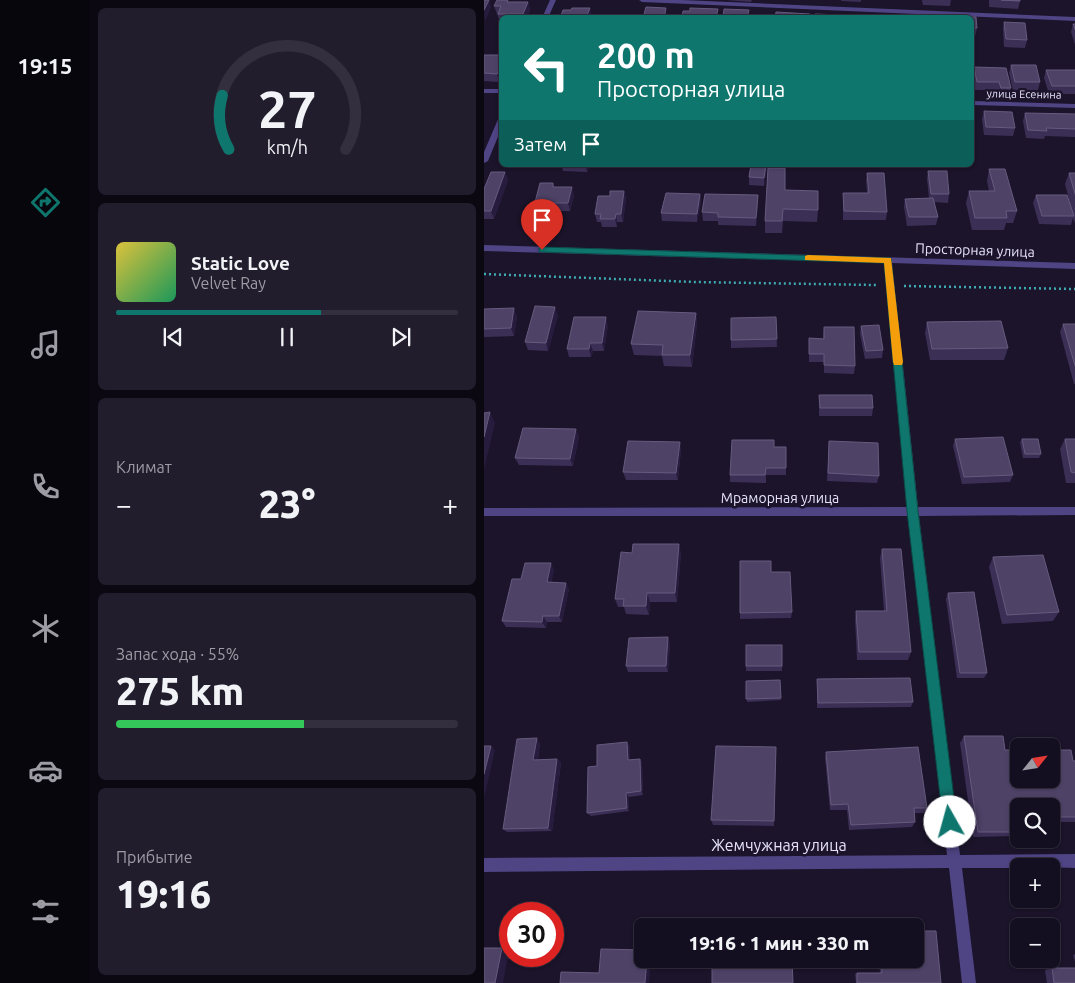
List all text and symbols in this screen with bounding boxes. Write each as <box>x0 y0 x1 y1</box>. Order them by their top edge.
icon: left <box>514 35 579 100</box>
text: 200 m <box>597 35 695 75</box>
text: 19:15 <box>17 53 73 78</box>
text: Просторная улица <box>597 76 785 101</box>
text: 27 <box>258 80 316 138</box>
street label: улица Есенина <box>986 87 1062 101</box>
icon: arrive <box>577 130 605 158</box>
text: Затем <box>514 133 567 155</box>
text: km/h <box>266 137 308 157</box>
icon: directions <box>28 185 63 220</box>
pin <box>521 199 563 250</box>
icon: arrive <box>528 206 556 234</box>
street label: Просторная улица <box>915 240 1035 260</box>
text: Static Love <box>191 252 290 274</box>
text: Velvet Ray <box>191 274 266 292</box>
icon: previous <box>159 323 187 351</box>
icon: pause <box>273 323 301 351</box>
icon: next <box>387 323 415 351</box>
icon: music <box>28 327 63 362</box>
text: Климат <box>116 458 172 476</box>
icon: phone <box>28 469 63 504</box>
text: 23° <box>259 483 315 525</box>
text: − <box>116 489 132 520</box>
text: + <box>442 489 458 520</box>
street label: Мраморная улица <box>721 490 839 506</box>
icon: climate <box>28 611 63 646</box>
text: Запас хода · 55% <box>116 645 239 663</box>
text: 275 km <box>116 670 244 712</box>
north arrow <box>1010 738 1060 788</box>
map controls <box>1010 738 1060 968</box>
icon: car <box>28 753 63 788</box>
position arrow <box>923 795 975 847</box>
button: search <box>1010 798 1060 848</box>
street label: Жемчужная улица <box>711 836 847 854</box>
text: Прибытие <box>116 848 193 866</box>
button: + <box>1010 858 1060 908</box>
text: 19:16 <box>116 873 211 915</box>
icon: filters <box>28 894 63 929</box>
speed limit sign: 30 <box>499 902 564 967</box>
button: − <box>1010 918 1060 968</box>
text: 19:16 · 1 мин · 330 m <box>689 932 869 954</box>

